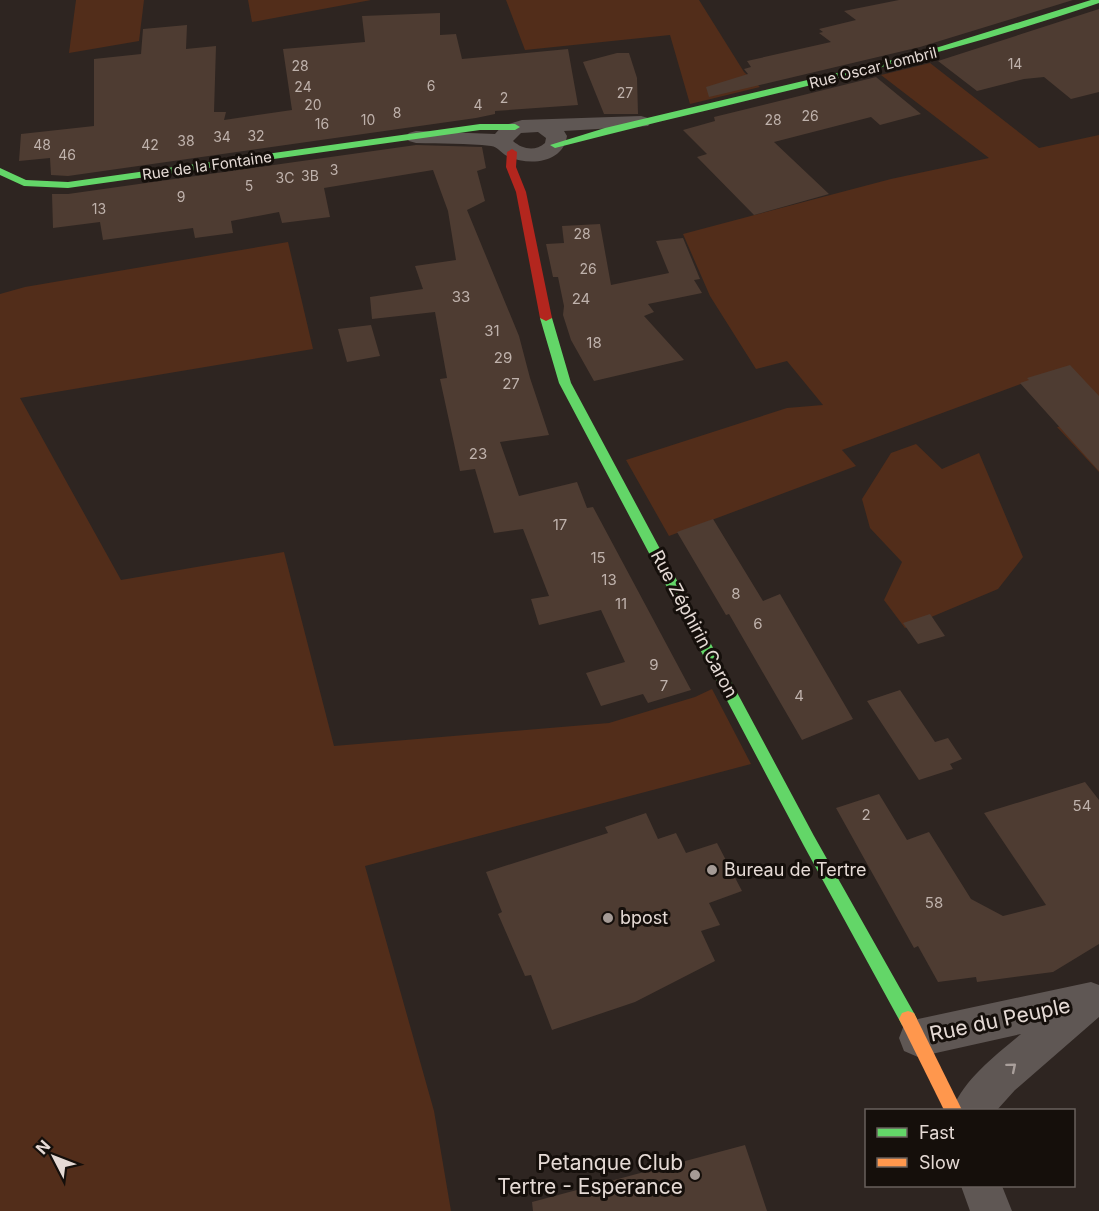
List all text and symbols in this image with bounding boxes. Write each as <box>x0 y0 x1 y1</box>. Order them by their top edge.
street label: Rue Oscar Lombril <box>807 42 939 93</box>
house number: 14 <box>1008 55 1022 72</box>
house number: 28 <box>291 57 309 74</box>
house number: 6 <box>427 77 435 94</box>
house number: 24 <box>294 78 312 95</box>
house number: 27 <box>617 84 633 101</box>
house number: 2 <box>500 89 508 106</box>
house number: 20 <box>304 96 322 113</box>
house number: 4 <box>473 96 483 113</box>
house number: 8 <box>393 104 401 121</box>
house number: 26 <box>801 107 819 124</box>
house number: 10 <box>361 111 375 128</box>
house number: 28 <box>764 111 782 128</box>
house number: 16 <box>315 115 329 132</box>
house number: 32 <box>247 127 265 144</box>
house number: 34 <box>213 128 231 145</box>
house number: 38 <box>177 132 195 149</box>
house number: 48 <box>33 136 51 153</box>
house number: 42 <box>141 136 159 153</box>
house number: 46 <box>58 146 76 163</box>
street label: Rue de la Fontaine <box>141 147 273 184</box>
house number: 3 <box>330 161 338 178</box>
house number: 3B <box>301 167 319 184</box>
house number: 3C <box>276 169 294 186</box>
house number: 5 <box>245 177 253 194</box>
house number: 9 <box>177 188 185 205</box>
house number: 13 <box>92 200 106 217</box>
house number: 28 <box>573 225 591 242</box>
house number: 26 <box>579 260 597 277</box>
house number: 33 <box>452 287 470 306</box>
house number: 24 <box>572 289 590 308</box>
house number: 31 <box>484 321 500 340</box>
house number: 18 <box>586 333 602 352</box>
house number: 29 <box>494 348 512 367</box>
house number: 27 <box>502 374 520 393</box>
house number: 23 <box>469 444 487 463</box>
house number: 17 <box>553 515 567 534</box>
street label: Rue Zéphirin Caron <box>647 546 742 701</box>
house number: 15 <box>590 548 606 567</box>
house number: 13 <box>601 570 617 589</box>
house number: 8 <box>731 584 741 603</box>
house number: 11 <box>615 594 627 613</box>
house number: 6 <box>753 614 763 633</box>
house number: 9 <box>649 655 659 674</box>
house number: 7 <box>660 676 668 695</box>
house number: 4 <box>794 686 804 705</box>
house number: 54 <box>1073 796 1091 815</box>
house number: 2 <box>861 805 871 824</box>
place label: Bureau de Tertre <box>724 859 867 880</box>
marker: Bureau de Tertre <box>705 863 719 877</box>
house number: 58 <box>925 893 943 912</box>
place label: bpost <box>620 907 668 928</box>
marker: bpost <box>601 911 615 925</box>
street label: Rue du Peuple <box>927 992 1073 1047</box>
one-way arrow <box>1005 1063 1016 1074</box>
legend <box>865 1109 1075 1187</box>
text: Fast <box>919 1122 955 1143</box>
north arrow <box>24 1127 84 1187</box>
text: N <box>31 1136 54 1158</box>
place label: Petanque Club Tertre - Esperance <box>497 1150 683 1199</box>
text: Slow <box>919 1152 960 1173</box>
marker: Petanque Club Tertre - Esperance <box>688 1168 702 1182</box>

